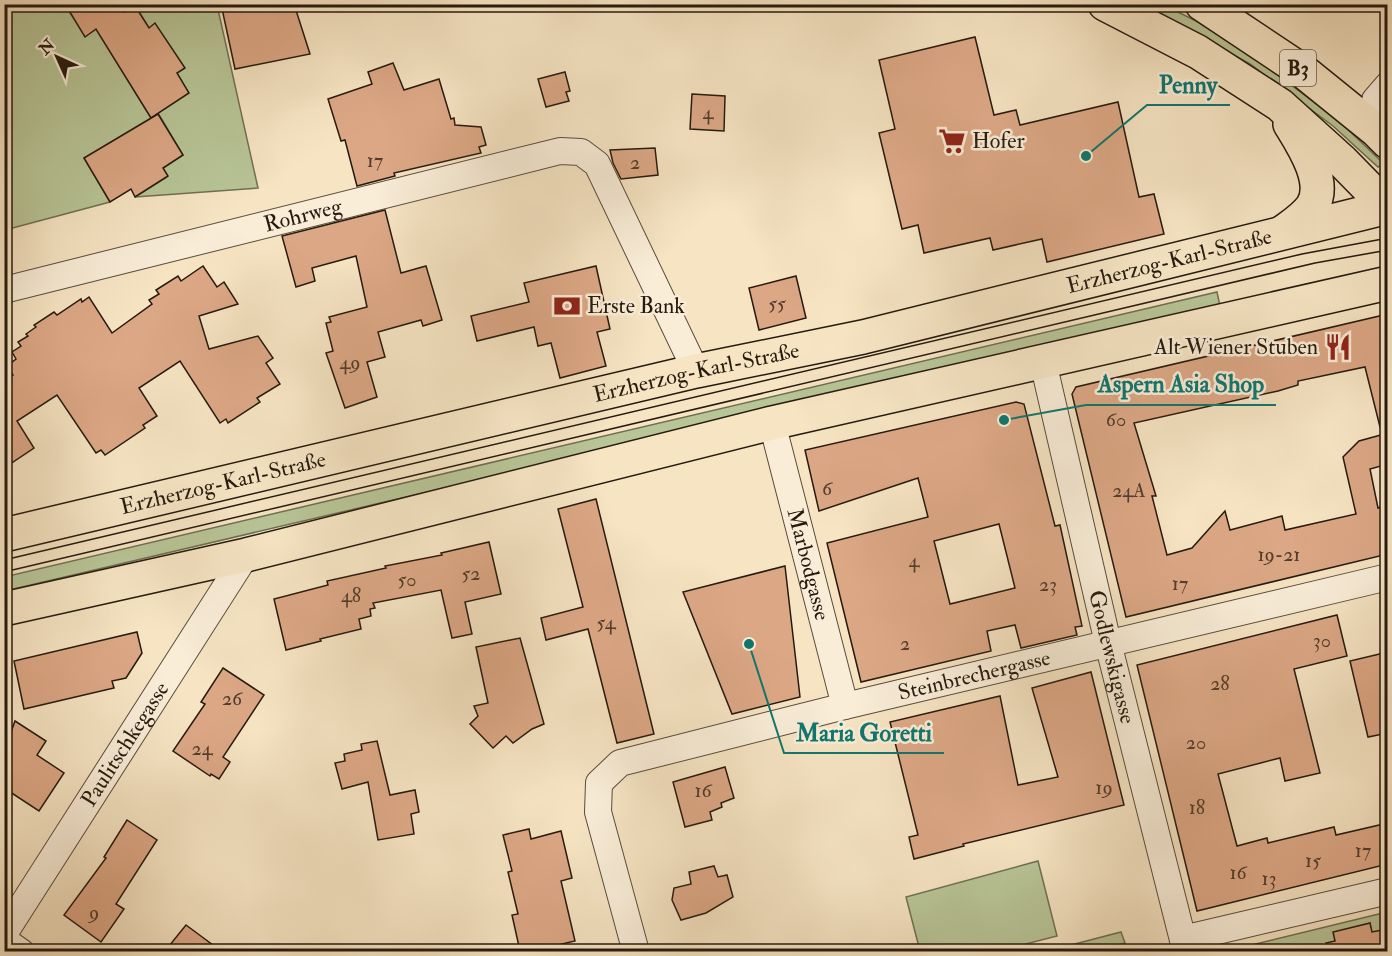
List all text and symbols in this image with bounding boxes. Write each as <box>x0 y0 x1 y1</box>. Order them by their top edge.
north arrow <box>27 27 87 87</box>
text: N <box>34 34 60 60</box>
road number: B3 <box>1280 50 1316 86</box>
callout: Penny <box>1147 63 1230 105</box>
text: Penny <box>1159 70 1219 101</box>
house number: 4 <box>703 100 715 125</box>
supermarket icon: Hofer <box>937 126 967 156</box>
place label: Hofer <box>972 127 1026 155</box>
house number: 17 <box>367 148 383 173</box>
house number: 2 <box>630 150 640 175</box>
street label: Rohrweg <box>261 192 346 238</box>
street label: Erzherzog-Karl-Straße <box>1064 222 1275 300</box>
bank icon: Erste Bank <box>552 291 582 321</box>
house number: 55 <box>768 291 786 316</box>
place label: Erste Bank <box>587 292 685 320</box>
restaurant icon: Alt Wiener Stuben <box>1323 332 1353 362</box>
place label: Alt Wiener Stuben <box>1153 333 1318 361</box>
street label: Erzherzog-Karl-Straße <box>590 336 802 409</box>
house number: 49 <box>339 350 361 375</box>
callout: Aspern Asia Shop <box>1086 363 1276 405</box>
text: Aspern Asia Shop <box>1097 369 1264 400</box>
house number: 60 <box>1106 407 1126 432</box>
street label: Erzherzog-Karl-Straße <box>117 445 328 521</box>
house number: 6 <box>822 476 833 501</box>
house number: 24A <box>1112 478 1146 503</box>
street label: Marbodgasse <box>781 505 836 623</box>
house number: 19-21 <box>1257 542 1301 567</box>
house number: 4 <box>909 548 921 573</box>
house number: 52 <box>462 561 480 586</box>
house number: 50 <box>398 567 416 592</box>
house number: 17 <box>1172 571 1188 596</box>
house number: 23 <box>1039 572 1057 597</box>
house number: 48 <box>341 583 361 608</box>
street label: Godlewskigasse <box>1082 588 1142 727</box>
house number: 54 <box>596 610 617 635</box>
house number: 30 <box>1313 628 1331 653</box>
house number: 2 <box>900 631 910 656</box>
street label: Steinbrechergasse <box>895 644 1053 707</box>
house number: 28 <box>1210 671 1230 696</box>
street label: Paulitschkegasse <box>75 677 175 812</box>
house number: 26 <box>222 686 243 711</box>
callout: Maria Goretti <box>784 711 944 753</box>
text: Maria Goretti <box>795 718 932 749</box>
house number: 20 <box>1186 730 1206 755</box>
house number: 24 <box>192 736 214 761</box>
house number: 19 <box>1095 775 1113 800</box>
house number: 16 <box>694 778 712 803</box>
house number: 18 <box>1189 795 1205 820</box>
house number: 17 <box>1355 838 1371 863</box>
house number: 15 <box>1305 848 1321 873</box>
house number: 16 <box>1229 860 1247 885</box>
house number: 13 <box>1262 866 1276 891</box>
house number: 9 <box>87 900 99 925</box>

